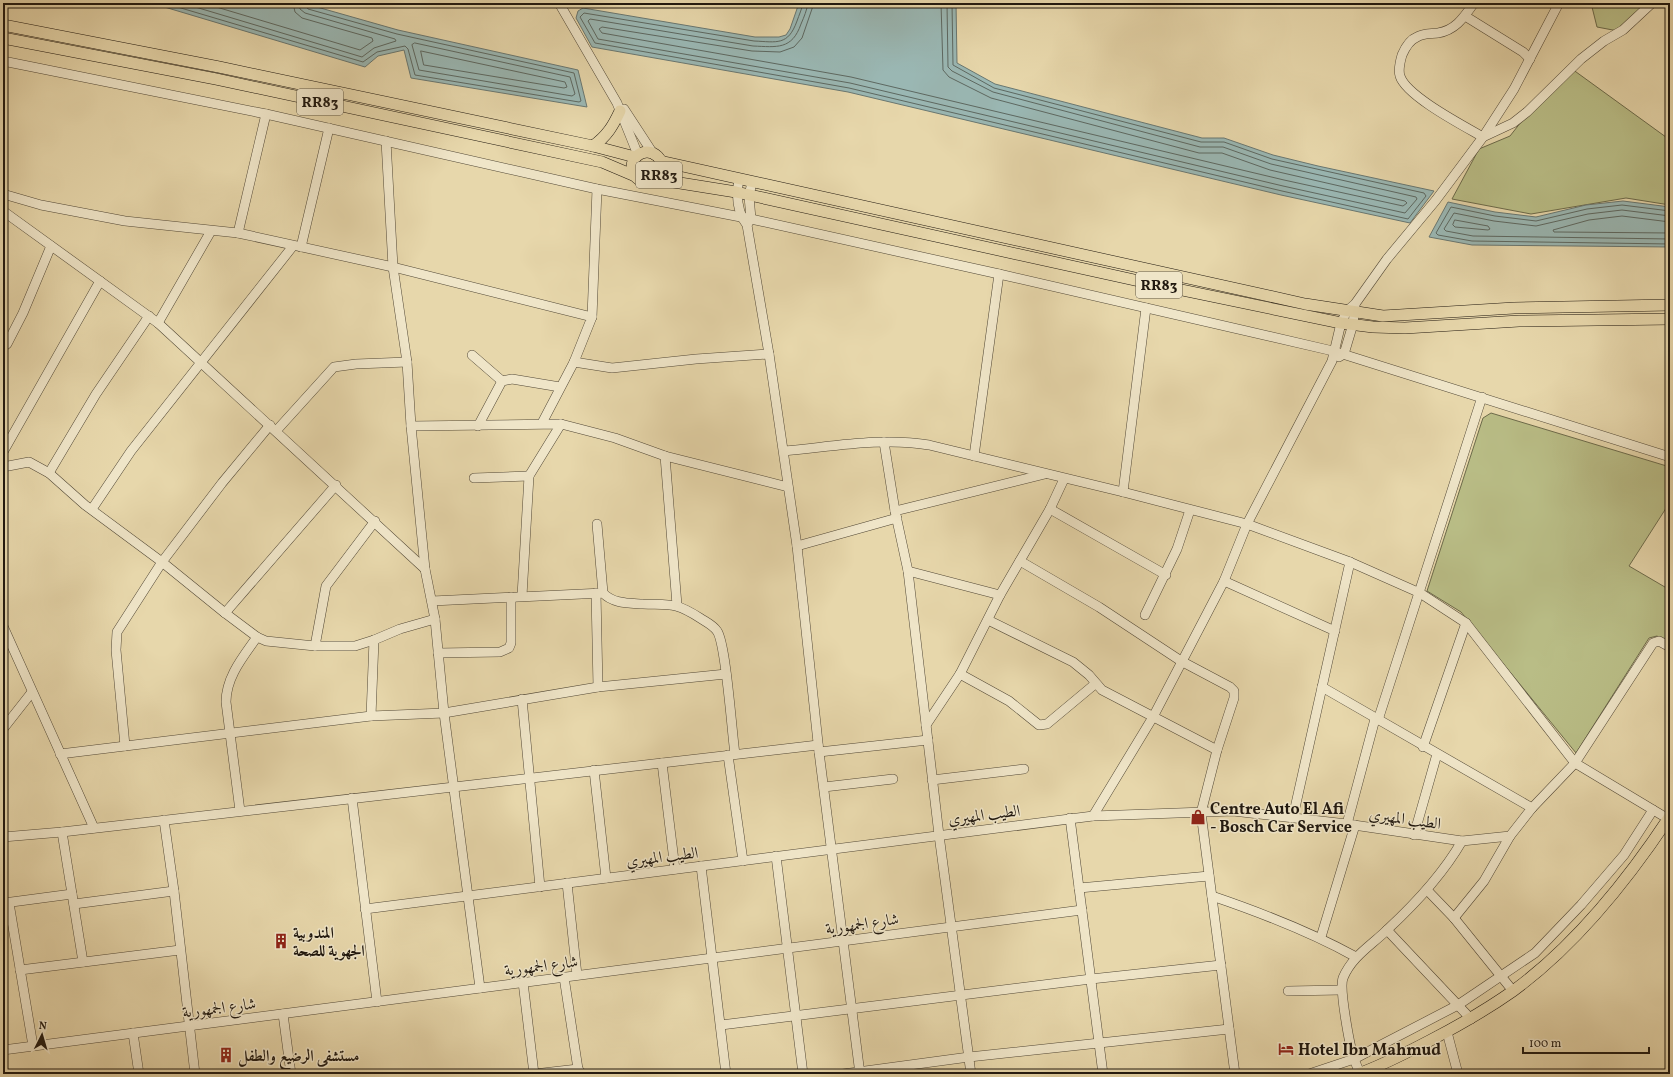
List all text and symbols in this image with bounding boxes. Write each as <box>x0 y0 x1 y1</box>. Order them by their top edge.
road number: RR83 <box>297 89 343 115</box>
road number: RR83 <box>636 162 682 188</box>
road number: RR83 <box>1136 272 1182 298</box>
place label: Centre Auto El Afi - Bosch Car Service <box>1210 799 1352 839</box>
street label: الطيب المهيري <box>947 801 1022 831</box>
street label: الطيب المهيري <box>1367 804 1442 836</box>
shop icon: Centre Auto El Afi - Bosch Car Service <box>1189 808 1207 826</box>
street label: الطيب المهيري <box>625 843 700 873</box>
street label: شارع الجمهورية <box>824 909 901 942</box>
place label: المندوبية الجهوية للصحة <box>293 923 365 963</box>
building icon: المندوبية الجهوية للصحة <box>272 932 290 950</box>
street label: شارع الجمهورية <box>503 952 579 983</box>
street label: شارع الجمهورية <box>181 994 257 1025</box>
north arrow <box>22 1015 62 1055</box>
text: N <box>38 1019 47 1034</box>
scale bar <box>1523 1029 1649 1055</box>
text: 100 m <box>1529 1036 1562 1052</box>
hotel icon: Hotel Ibn Mahmud <box>1277 1040 1295 1058</box>
place label: Hotel Ibn Mahmud <box>1298 1040 1441 1062</box>
building icon: مستشفى الرضيع والطفل <box>217 1046 235 1064</box>
place label: مستشفى الرضيع والطفل <box>238 1046 360 1071</box>

